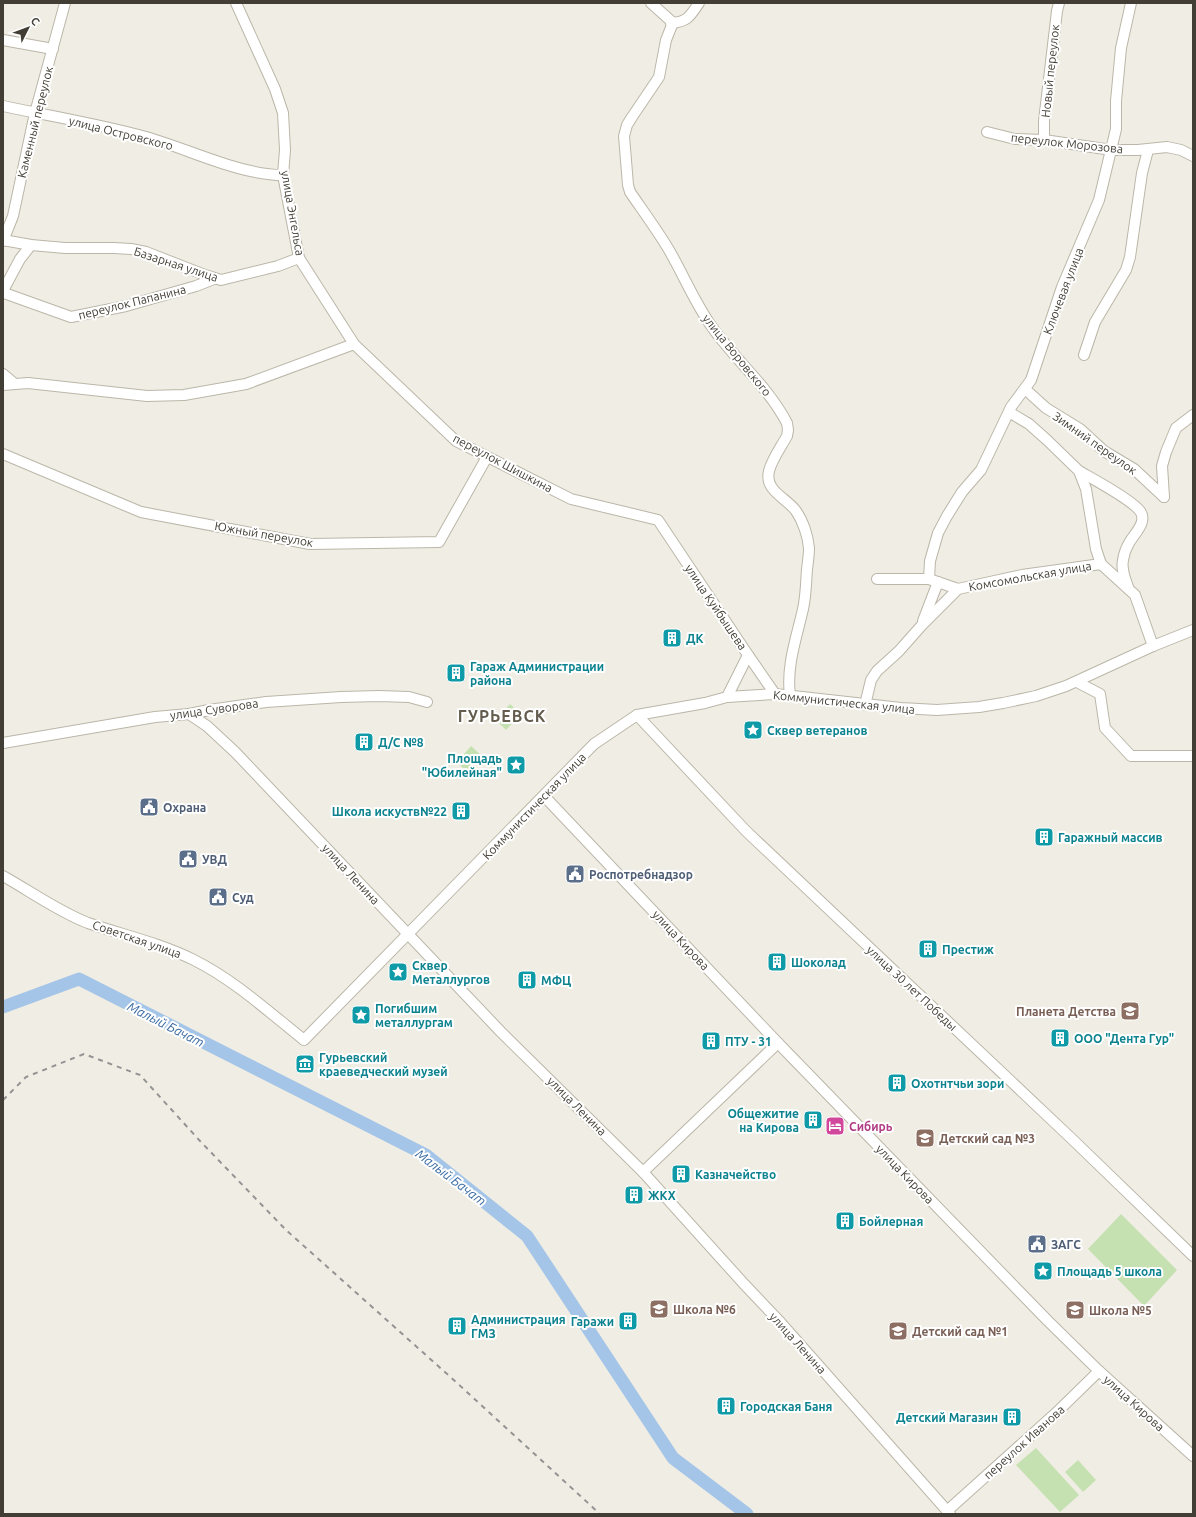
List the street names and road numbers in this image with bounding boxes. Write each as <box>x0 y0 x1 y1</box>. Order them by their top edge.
street label: Новый переулок <box>1039 24 1061 118</box>
street label: Каменный переулок <box>15 65 55 179</box>
street label: улица Островского <box>68 114 174 152</box>
street label: переулок Морозова <box>1010 131 1124 155</box>
street label: улица Энгельса <box>279 169 307 257</box>
street label: Базарная улица <box>132 244 220 284</box>
street label: Ключевая улица <box>1040 246 1086 336</box>
street label: переулок Папанина <box>77 282 187 322</box>
street label: улица Воровского <box>700 312 774 398</box>
street label: Зимний переулок <box>1051 409 1139 477</box>
street label: переулок Шишкина <box>451 431 555 495</box>
street label: Южный переулок <box>214 519 314 549</box>
street label: Комсомольская улица <box>968 559 1092 593</box>
street label: улица Куйбышева <box>683 562 749 652</box>
street label: Коммунистическая улица <box>772 688 916 716</box>
street label: улица Суворова <box>169 696 259 722</box>
street label: Коммунистическая улица <box>480 750 588 862</box>
street label: улица Ленина <box>320 841 382 907</box>
street label: улица Кирова <box>650 907 712 973</box>
street label: Советская улица <box>91 918 183 960</box>
street label: улица 30 лет Победы <box>864 943 960 1033</box>
street label: улица Ленина <box>545 1074 609 1138</box>
street label: улица Кирова <box>874 1142 936 1206</box>
street label: улица Ленина <box>767 1310 829 1376</box>
street label: улица Кирова <box>1101 1372 1167 1434</box>
street label: переулок Иванова <box>981 1402 1067 1482</box>

